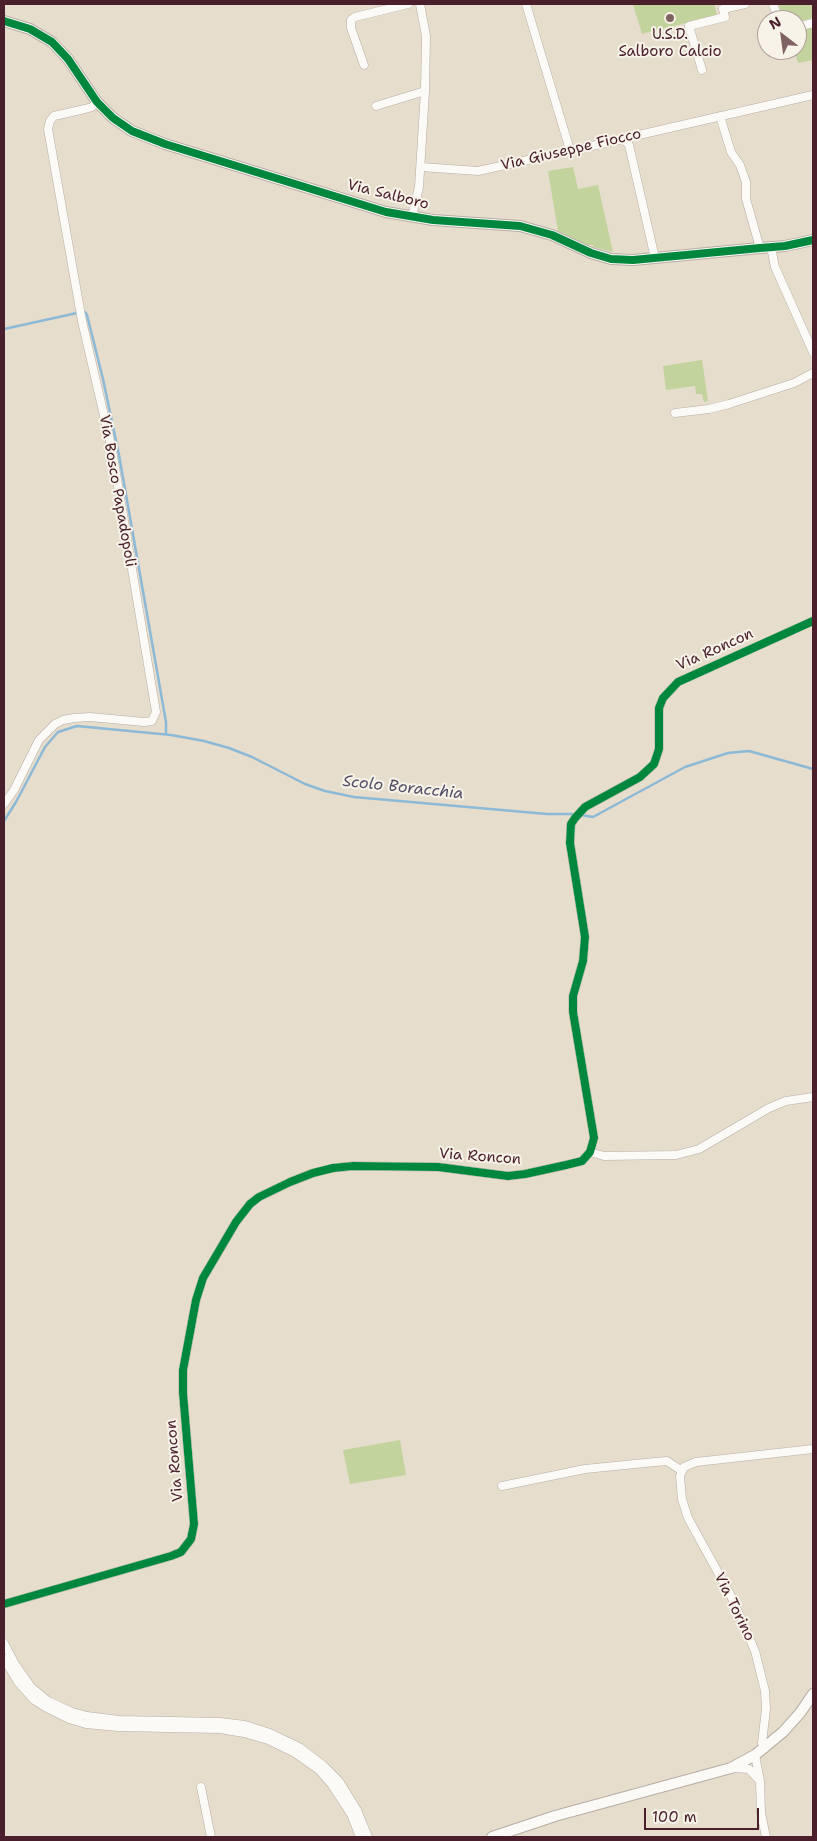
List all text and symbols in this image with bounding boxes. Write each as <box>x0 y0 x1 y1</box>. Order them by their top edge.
north arrow <box>757 10 807 60</box>
marker: U.S.D. Salboro Calcio <box>664 12 676 24</box>
text: N <box>766 12 784 33</box>
place label: U.S.D. Salboro Calcio <box>618 26 722 61</box>
street label: Via Giuseppe Fiocco <box>499 125 643 175</box>
street label: Via Salboro <box>345 176 431 214</box>
street label: Via Bosco Papadopoli <box>95 413 139 569</box>
street label: Via Roncon <box>674 625 756 675</box>
water label: Scolo Boracchia <box>342 772 464 804</box>
street label: Via Roncon <box>438 1145 522 1169</box>
street label: Via Roncon <box>162 1419 188 1503</box>
street label: Via Torino <box>710 1570 758 1644</box>
scale bar <box>647 1798 762 1830</box>
text: 100 m <box>652 1807 697 1827</box>

